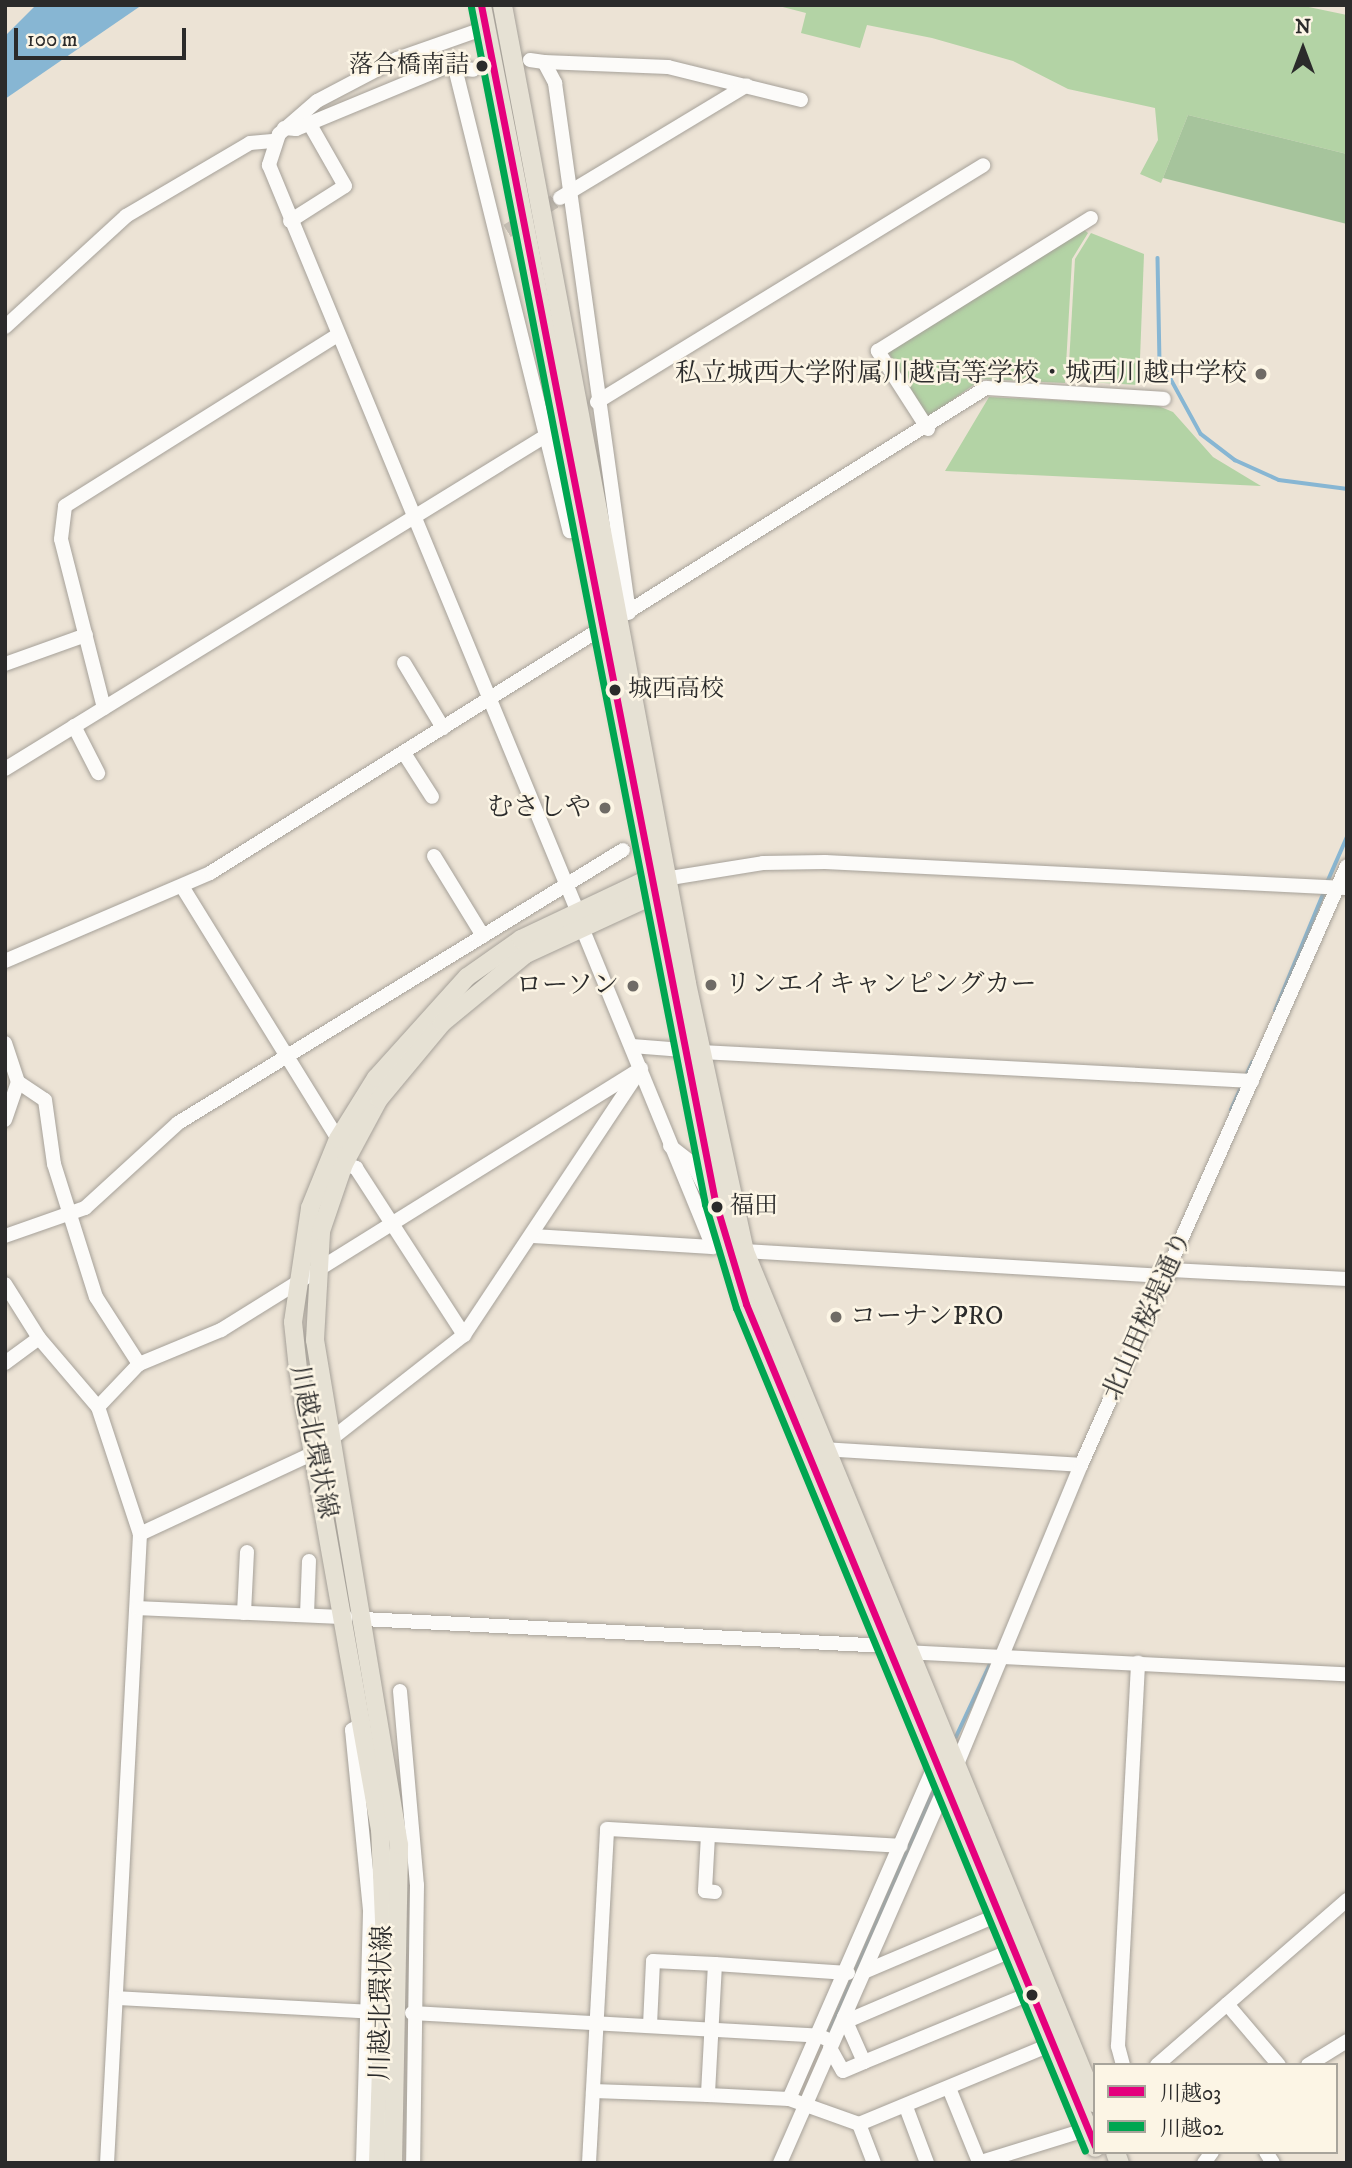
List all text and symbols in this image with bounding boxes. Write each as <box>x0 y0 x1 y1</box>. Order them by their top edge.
scale bar <box>18 14 189 58</box>
north arrow <box>1268 14 1338 84</box>
text: N <box>1295 16 1311 39</box>
text: 100 m <box>27 27 78 53</box>
place label: 落合橋南詰 <box>349 52 469 80</box>
marker: 落合橋南詰 <box>475 59 489 73</box>
place label: 私立城西大学附属川越高等学校・城西川越中学校 <box>675 358 1247 390</box>
marker: 私立城西大学附属川越高等学校・城西川越中学校 <box>1253 366 1269 382</box>
place label: 城西高校 <box>628 676 724 704</box>
marker: 城西高校 <box>608 683 622 697</box>
place label: むさしや <box>487 792 591 824</box>
marker: むさしや <box>597 800 613 816</box>
place label: リンエイキャンピングカー <box>725 969 1037 1001</box>
place label: ローソン <box>515 970 619 1002</box>
marker: リンエイキャンピングカー <box>703 977 719 993</box>
marker: ローソン <box>625 978 641 994</box>
place label: 福田 <box>730 1193 778 1221</box>
marker: 福田 <box>710 1200 724 1214</box>
street label: 北山田桜堤通り <box>1097 1227 1199 1405</box>
place label: コーナンPRO <box>850 1301 1005 1333</box>
marker: コーナンPRO <box>828 1309 844 1325</box>
street label: 川越北環状線 <box>283 1362 343 1522</box>
street label: 川越北環状線 <box>365 1925 399 2081</box>
unlabelled marker <box>1025 1988 1039 2002</box>
legend <box>1093 2063 1338 2154</box>
text: 川越03 <box>1160 2081 1221 2107</box>
text: 川越02 <box>1160 2116 1224 2142</box>

